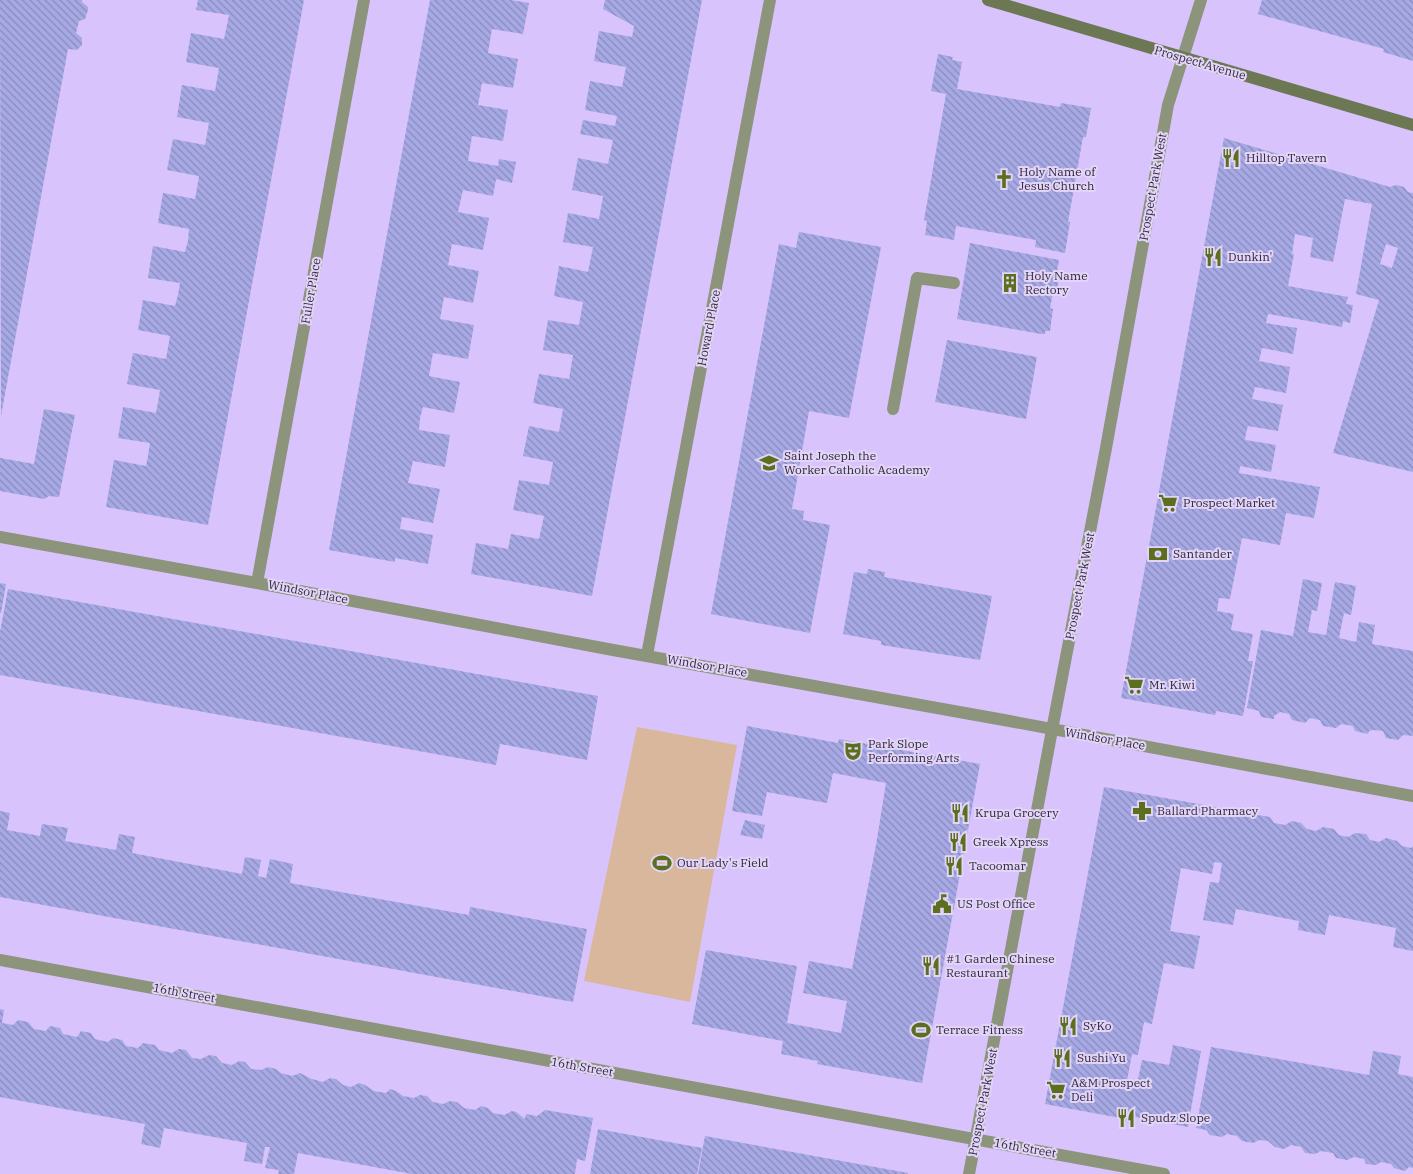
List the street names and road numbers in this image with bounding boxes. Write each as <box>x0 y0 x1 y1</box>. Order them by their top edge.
street label: Prospect Avenue <box>1153 42 1248 83</box>
street label: Prospect Park West <box>1136 132 1169 242</box>
street label: Fuller Place <box>297 257 324 325</box>
street label: Howard Place <box>694 288 723 367</box>
street label: Prospect Park West <box>1062 531 1097 641</box>
street label: Windsor Place <box>267 576 349 607</box>
street label: Windsor Place <box>666 651 748 680</box>
street label: Windsor Place <box>1064 724 1146 753</box>
street label: 16th Street <box>152 980 216 1005</box>
street label: Prospect Park West <box>965 1047 1000 1157</box>
street label: 16th Street <box>550 1054 614 1079</box>
street label: 16th Street <box>993 1135 1057 1160</box>

